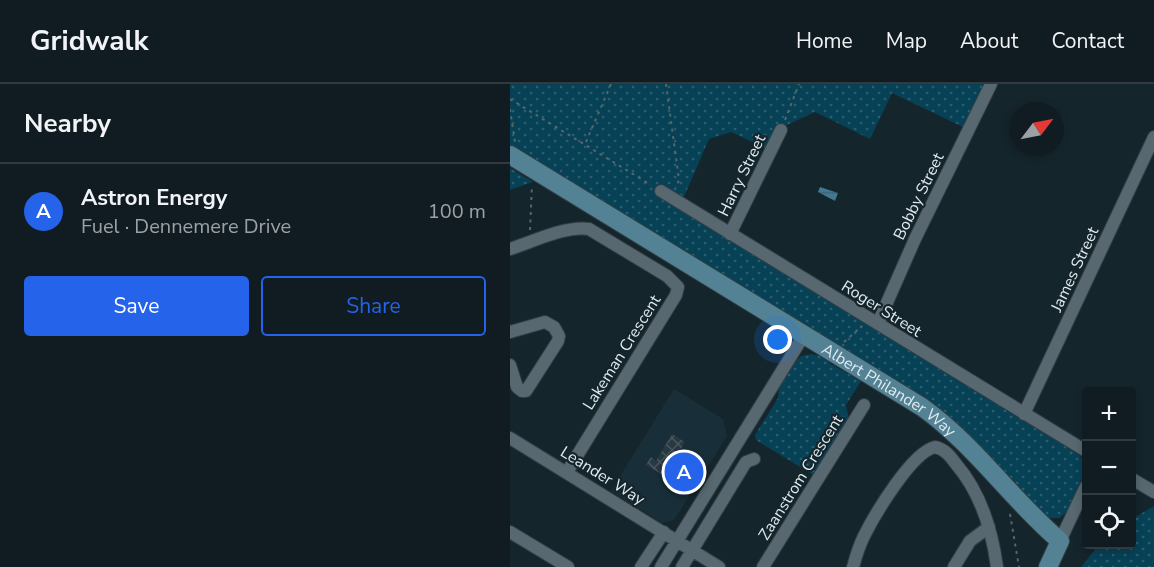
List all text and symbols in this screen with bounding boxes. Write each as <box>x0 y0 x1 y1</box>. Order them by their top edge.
text: Gridwalk <box>30 22 148 60</box>
text: Home <box>796 27 853 55</box>
text: Map <box>886 27 927 55</box>
text: About <box>960 27 1018 55</box>
text: Contact <box>1051 27 1124 55</box>
north arrow <box>1010 102 1064 156</box>
text: Nearby <box>24 106 111 141</box>
street label: Harry Street <box>713 130 771 220</box>
street label: Bobby Street <box>888 149 950 244</box>
text: Astron Energy <box>81 183 227 213</box>
text: A <box>36 198 51 225</box>
text: 100 m <box>428 198 486 225</box>
text: Fuel · Dennemere Drive <box>81 213 291 240</box>
street label: James Street <box>1045 223 1104 316</box>
street label: Roger Street <box>837 275 926 342</box>
button: Save <box>24 276 249 336</box>
button: Share <box>261 276 486 336</box>
street label: Lakeman Crescent <box>578 290 666 414</box>
your location <box>763 325 792 354</box>
street label: Albert Philander Way <box>817 338 961 443</box>
map controls <box>1082 387 1136 549</box>
button: + <box>1082 387 1136 441</box>
street label: Zaanstrom Crescent <box>753 410 849 544</box>
street label: Leander Way <box>556 441 650 511</box>
button: − <box>1082 441 1136 495</box>
pin: A <box>664 450 704 494</box>
button: locate <box>1082 495 1136 549</box>

